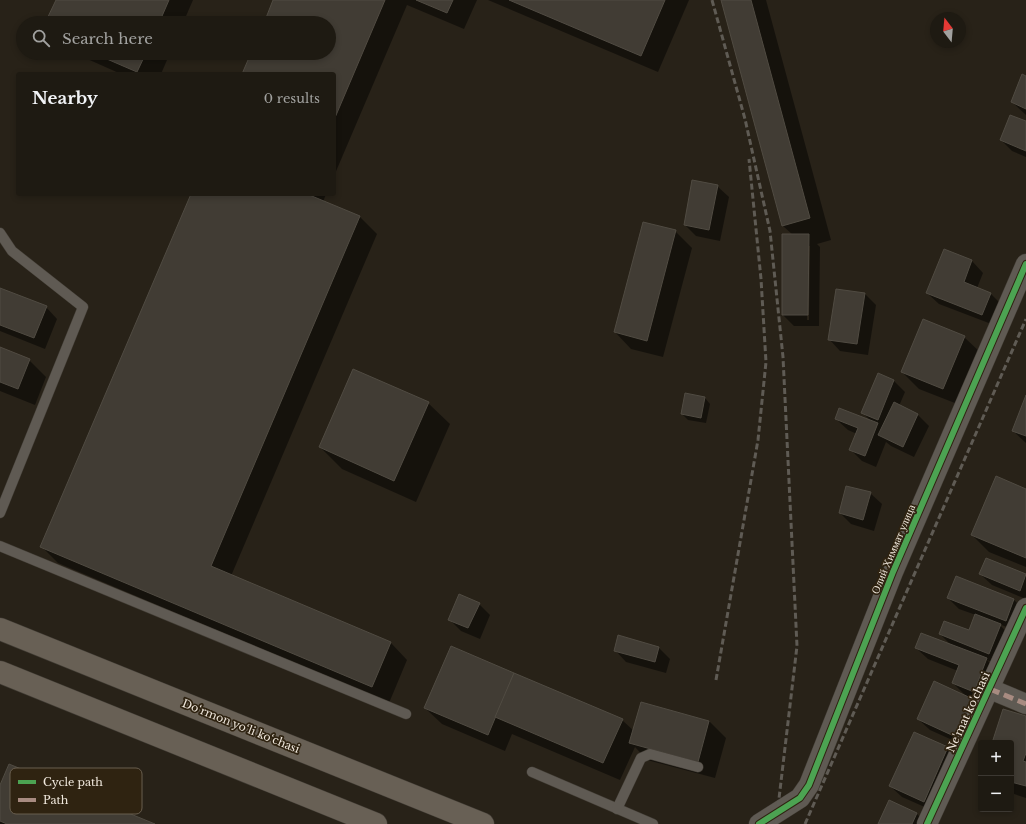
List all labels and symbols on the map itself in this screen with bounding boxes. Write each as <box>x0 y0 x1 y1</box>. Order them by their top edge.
north arrow <box>930 12 966 48</box>
street label: Олий Химмат улица <box>868 502 918 596</box>
street label: Ne'mat ko'chasi <box>943 669 993 754</box>
street label: Do‘rmon yo‘li ko‘chasi <box>180 696 302 756</box>
legend <box>10 768 142 814</box>
text: Cycle path <box>43 775 103 789</box>
text: Path <box>43 793 69 807</box>

